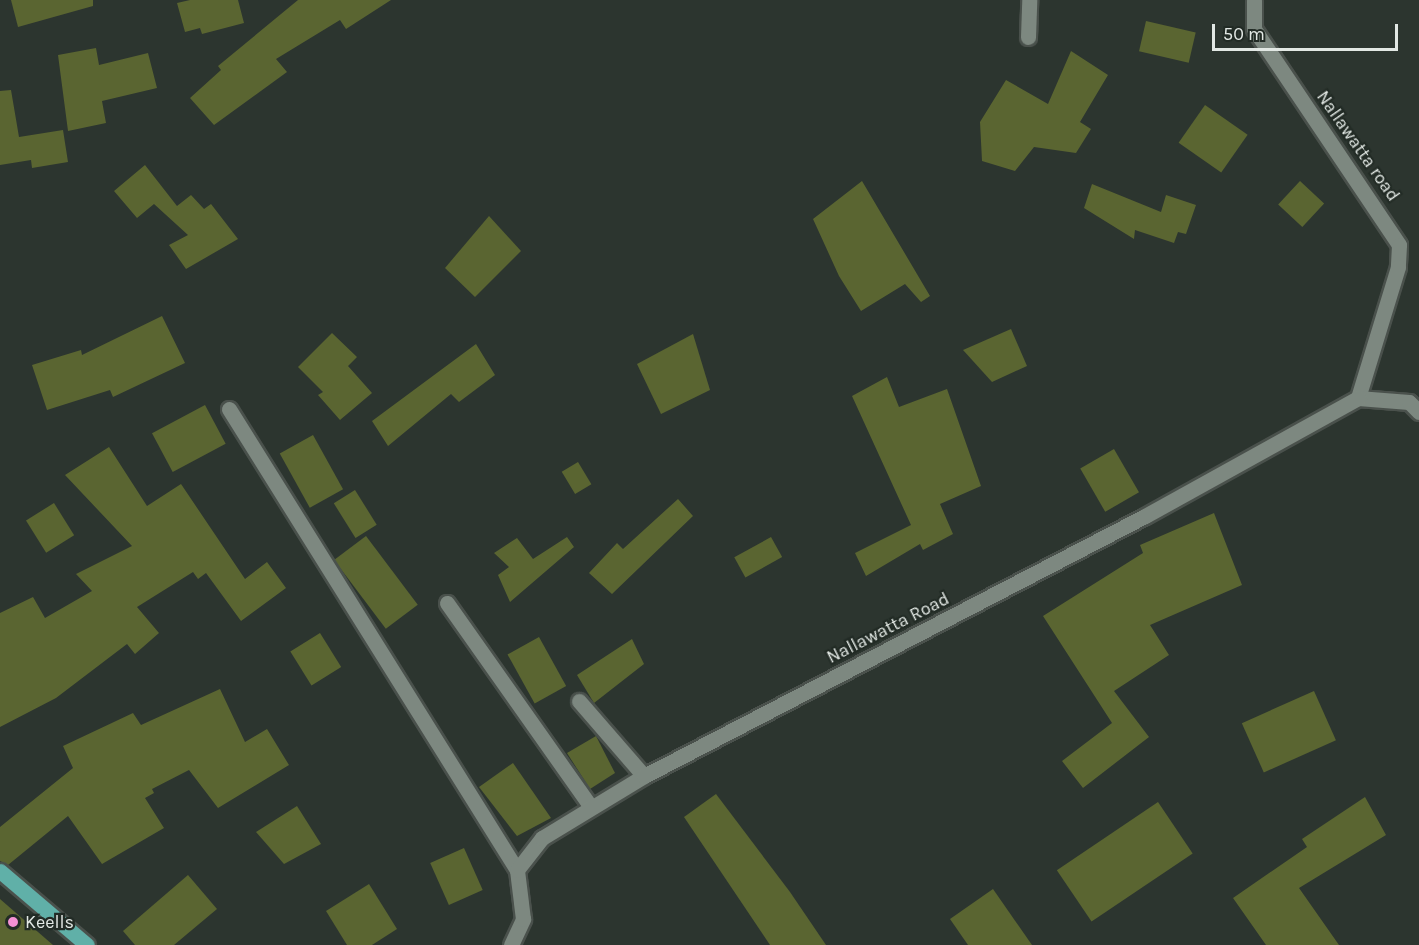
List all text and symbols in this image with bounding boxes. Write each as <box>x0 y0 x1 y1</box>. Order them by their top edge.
scale bar <box>1215 12 1401 50</box>
text: 50 m <box>1223 23 1265 45</box>
street label: Nallawatta road <box>1312 87 1404 205</box>
street label: Nallawatta Road <box>823 588 953 668</box>
place label: Keells <box>25 911 74 933</box>
marker: Keells <box>6 915 20 929</box>

